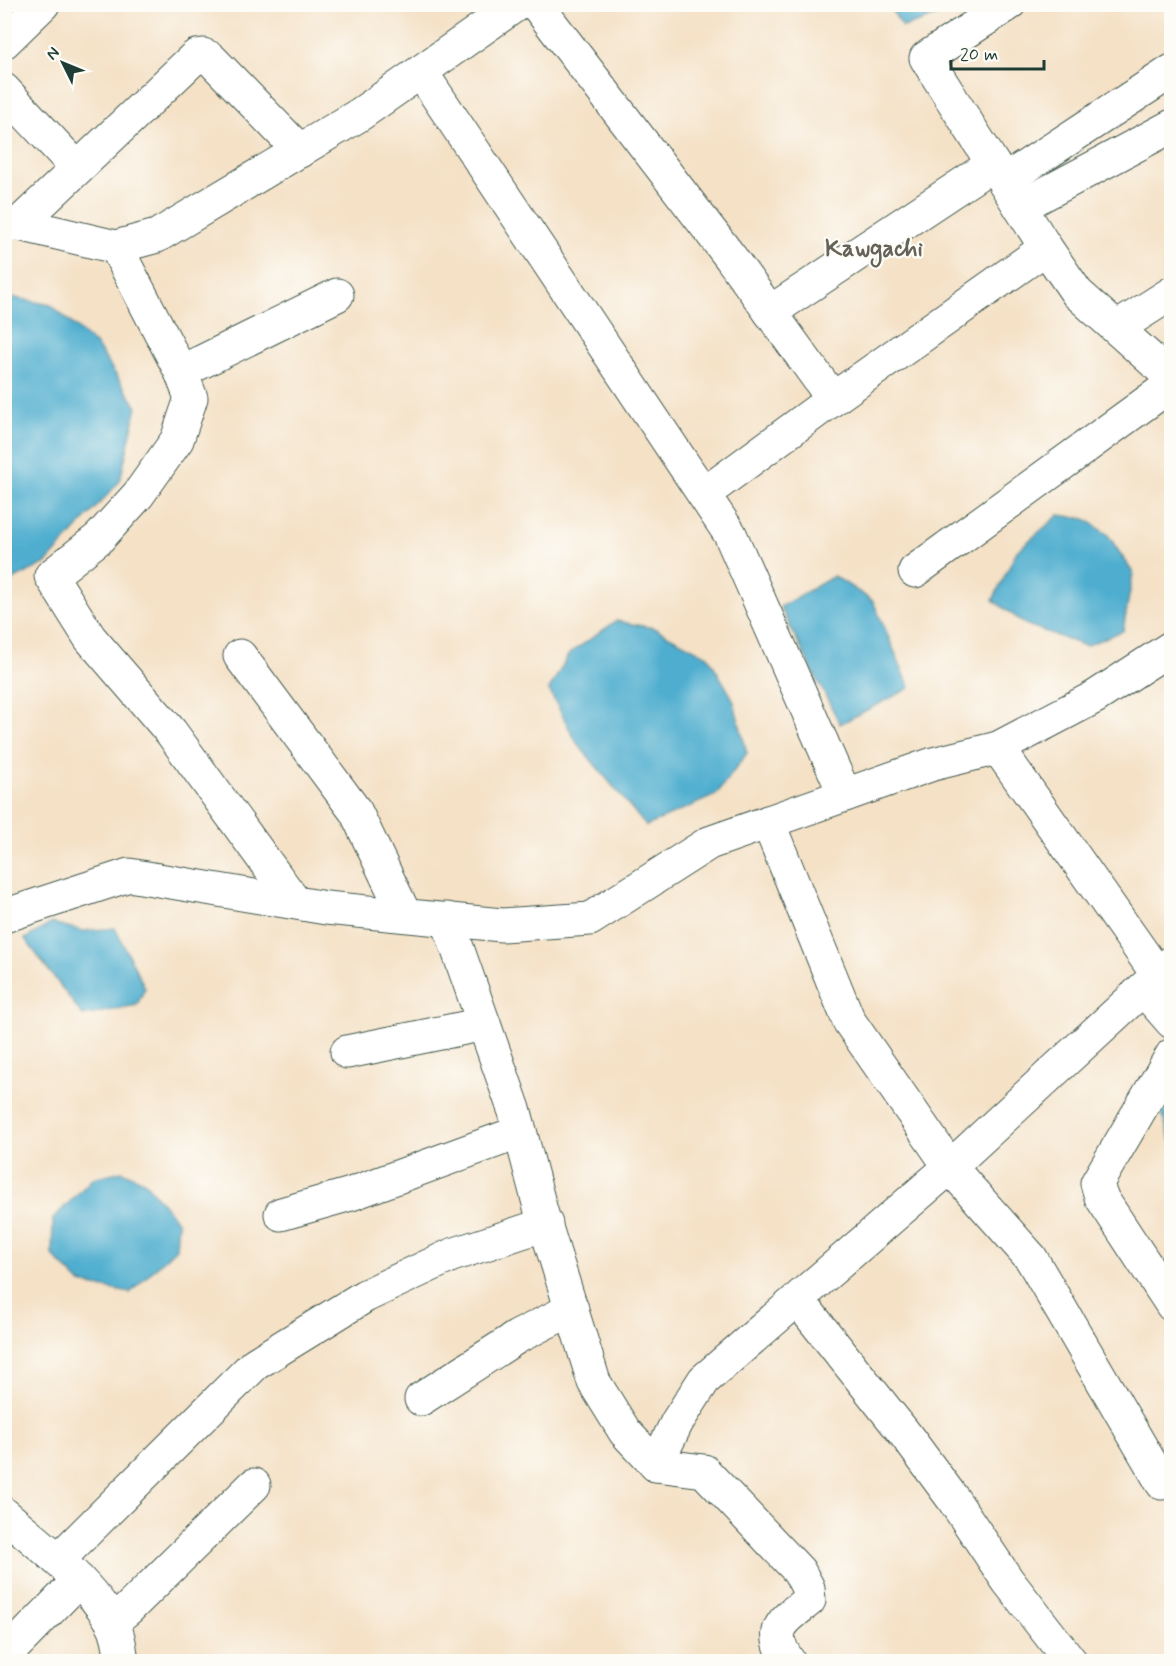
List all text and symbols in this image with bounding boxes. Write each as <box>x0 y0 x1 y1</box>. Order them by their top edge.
north arrow <box>33 33 93 93</box>
scale bar <box>951 33 1044 71</box>
text: N <box>42 43 64 65</box>
text: 20 m <box>960 43 998 67</box>
district label: Kawgachi <box>825 234 924 268</box>

